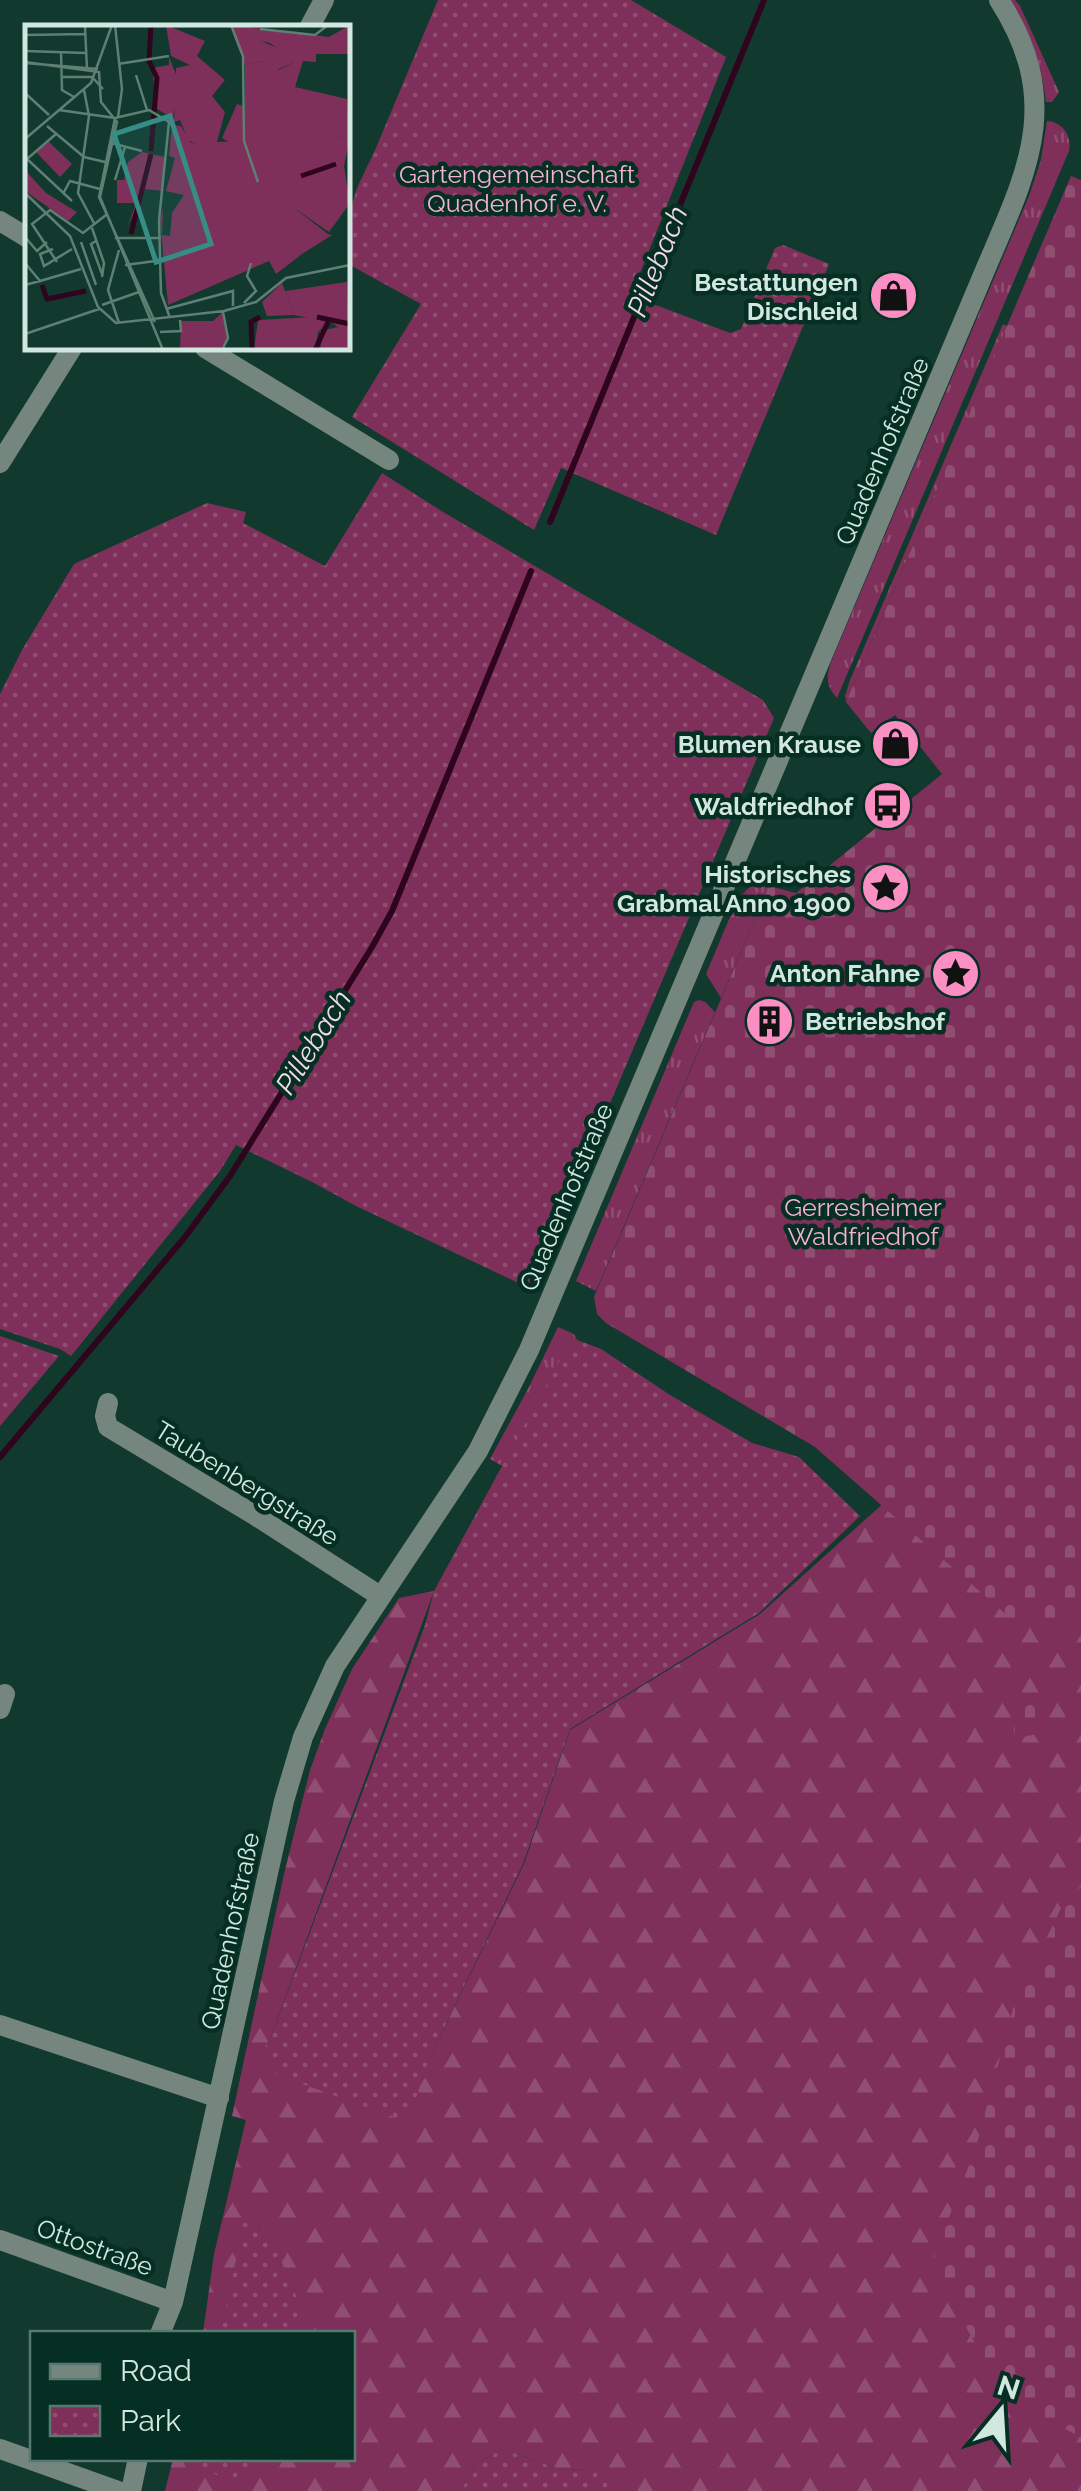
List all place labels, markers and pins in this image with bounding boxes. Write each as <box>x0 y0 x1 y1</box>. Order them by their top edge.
place label: Bestattungen Dischleid <box>694 267 858 326</box>
shop icon: Bestattungen Dischleid <box>867 270 919 322</box>
shop icon: Blumen Krause <box>870 718 922 770</box>
place label: Blumen Krause <box>678 729 861 759</box>
bus stop icon: Waldfriedhof <box>862 780 914 832</box>
place label: Waldfriedhof <box>694 791 854 821</box>
place label: Historisches Grabmal Anno 1900 <box>617 859 851 918</box>
place icon: Historisches Grabmal Anno 1900 <box>860 862 912 914</box>
place icon: Anton Fahne <box>929 947 981 999</box>
place label: Anton Fahne <box>770 958 920 988</box>
building icon: Betriebshof <box>744 995 796 1047</box>
place label: Betriebshof <box>805 1006 946 1036</box>

